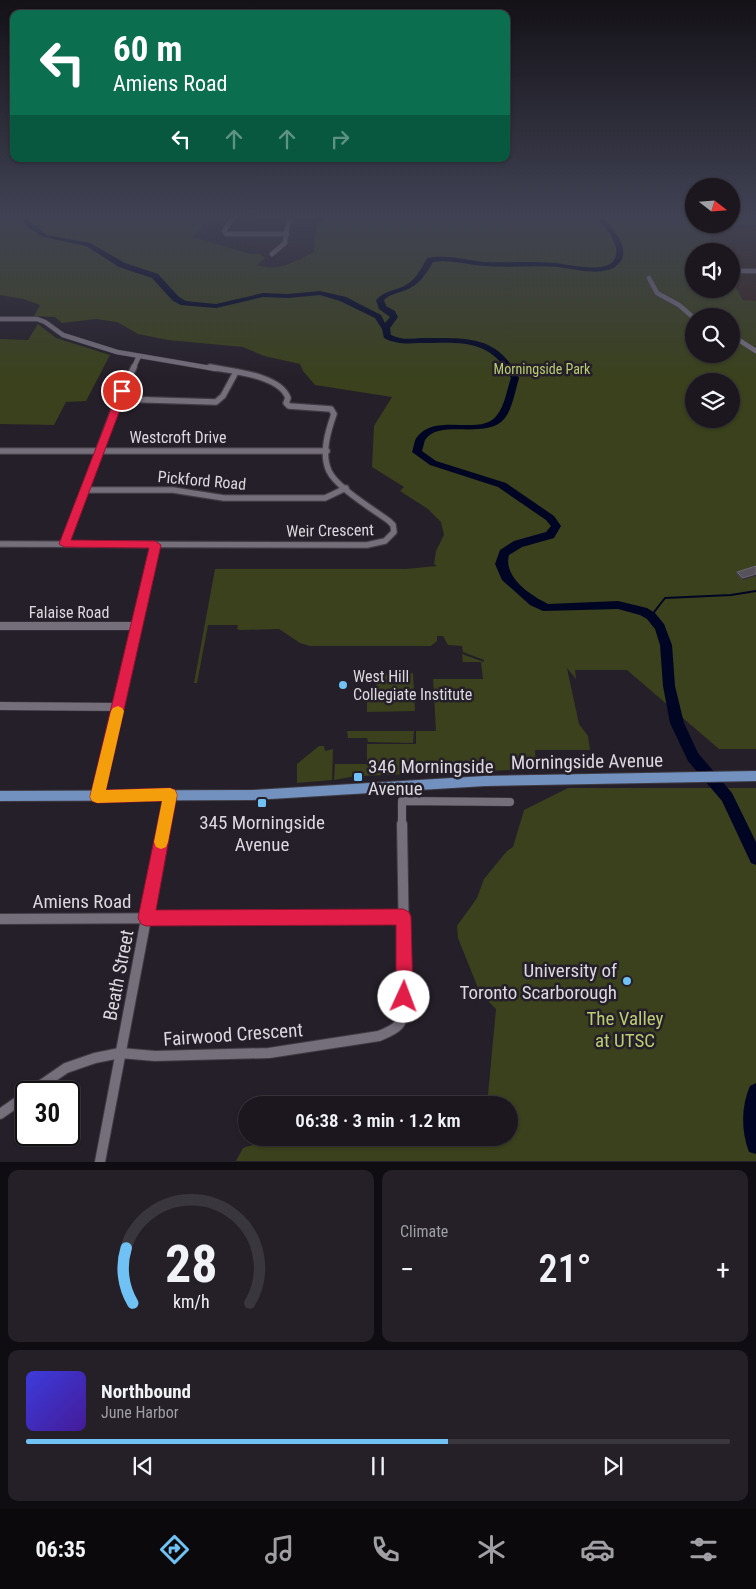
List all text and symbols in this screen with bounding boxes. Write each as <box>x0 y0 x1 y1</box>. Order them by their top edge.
text: 60 m <box>113 29 182 70</box>
icon: left <box>30 30 95 95</box>
text: Amiens Road <box>113 71 228 96</box>
icon: left <box>167 125 195 153</box>
icon: ahead <box>220 125 248 153</box>
icon: ahead <box>273 125 301 153</box>
icon: right <box>326 125 354 153</box>
north arrow <box>685 178 740 232</box>
map controls <box>685 178 740 428</box>
button: sound <box>685 243 740 298</box>
button: search <box>685 308 740 363</box>
park label: Morningside Park <box>494 361 591 377</box>
pin <box>101 370 143 412</box>
button: layers <box>685 373 740 428</box>
icon: arrive <box>108 377 136 405</box>
street label: Westcroft Drive <box>129 428 227 447</box>
street label: Pickford Road <box>157 467 247 494</box>
street label: Weir Crescent <box>286 520 374 541</box>
street label: Falaise Road <box>29 603 109 622</box>
place label: West Hill Collegiate Institute <box>353 667 472 704</box>
marker: West Hill Collegiate Institute <box>337 679 349 691</box>
street label: Morningside Avenue <box>511 749 663 774</box>
place label: 346 Morningside Avenue <box>368 755 494 800</box>
marker: 346 Morningside Avenue <box>352 771 364 783</box>
marker: 345 Morningside Avenue <box>256 797 268 809</box>
place label: 345 Morningside Avenue <box>199 811 325 856</box>
street label: Amiens Road <box>33 890 131 913</box>
street label: Beath Street <box>98 928 139 1022</box>
place label: University of Toronto Scarborough <box>460 959 617 1004</box>
position arrow <box>377 970 429 1022</box>
marker: University of Toronto Scarborough <box>621 975 633 987</box>
park label: The Valley at UTSC <box>586 1007 664 1052</box>
street label: Fairwood Crescent <box>162 1018 304 1051</box>
speed limit sign: 30 <box>15 1081 80 1146</box>
text: 06:38 · 3 min · 1.2 km <box>295 1109 461 1132</box>
text: Climate <box>400 1222 448 1241</box>
text: 28 <box>165 1234 217 1295</box>
text: 21° <box>539 1247 591 1291</box>
text: − <box>400 1253 414 1286</box>
text: + <box>716 1253 730 1286</box>
text: km/h <box>173 1291 209 1312</box>
text: Northbound <box>101 1380 191 1403</box>
text: June Harbor <box>101 1403 179 1422</box>
icon: previous <box>129 1452 157 1480</box>
icon: pause <box>364 1452 392 1480</box>
icon: next <box>599 1452 627 1480</box>
icon: directions <box>157 1532 192 1567</box>
icon: music <box>262 1532 297 1567</box>
icon: phone <box>368 1532 403 1567</box>
icon: climate <box>474 1532 509 1567</box>
icon: car <box>580 1532 615 1567</box>
icon: filters <box>686 1532 721 1567</box>
text: 06:35 <box>35 1537 86 1562</box>

